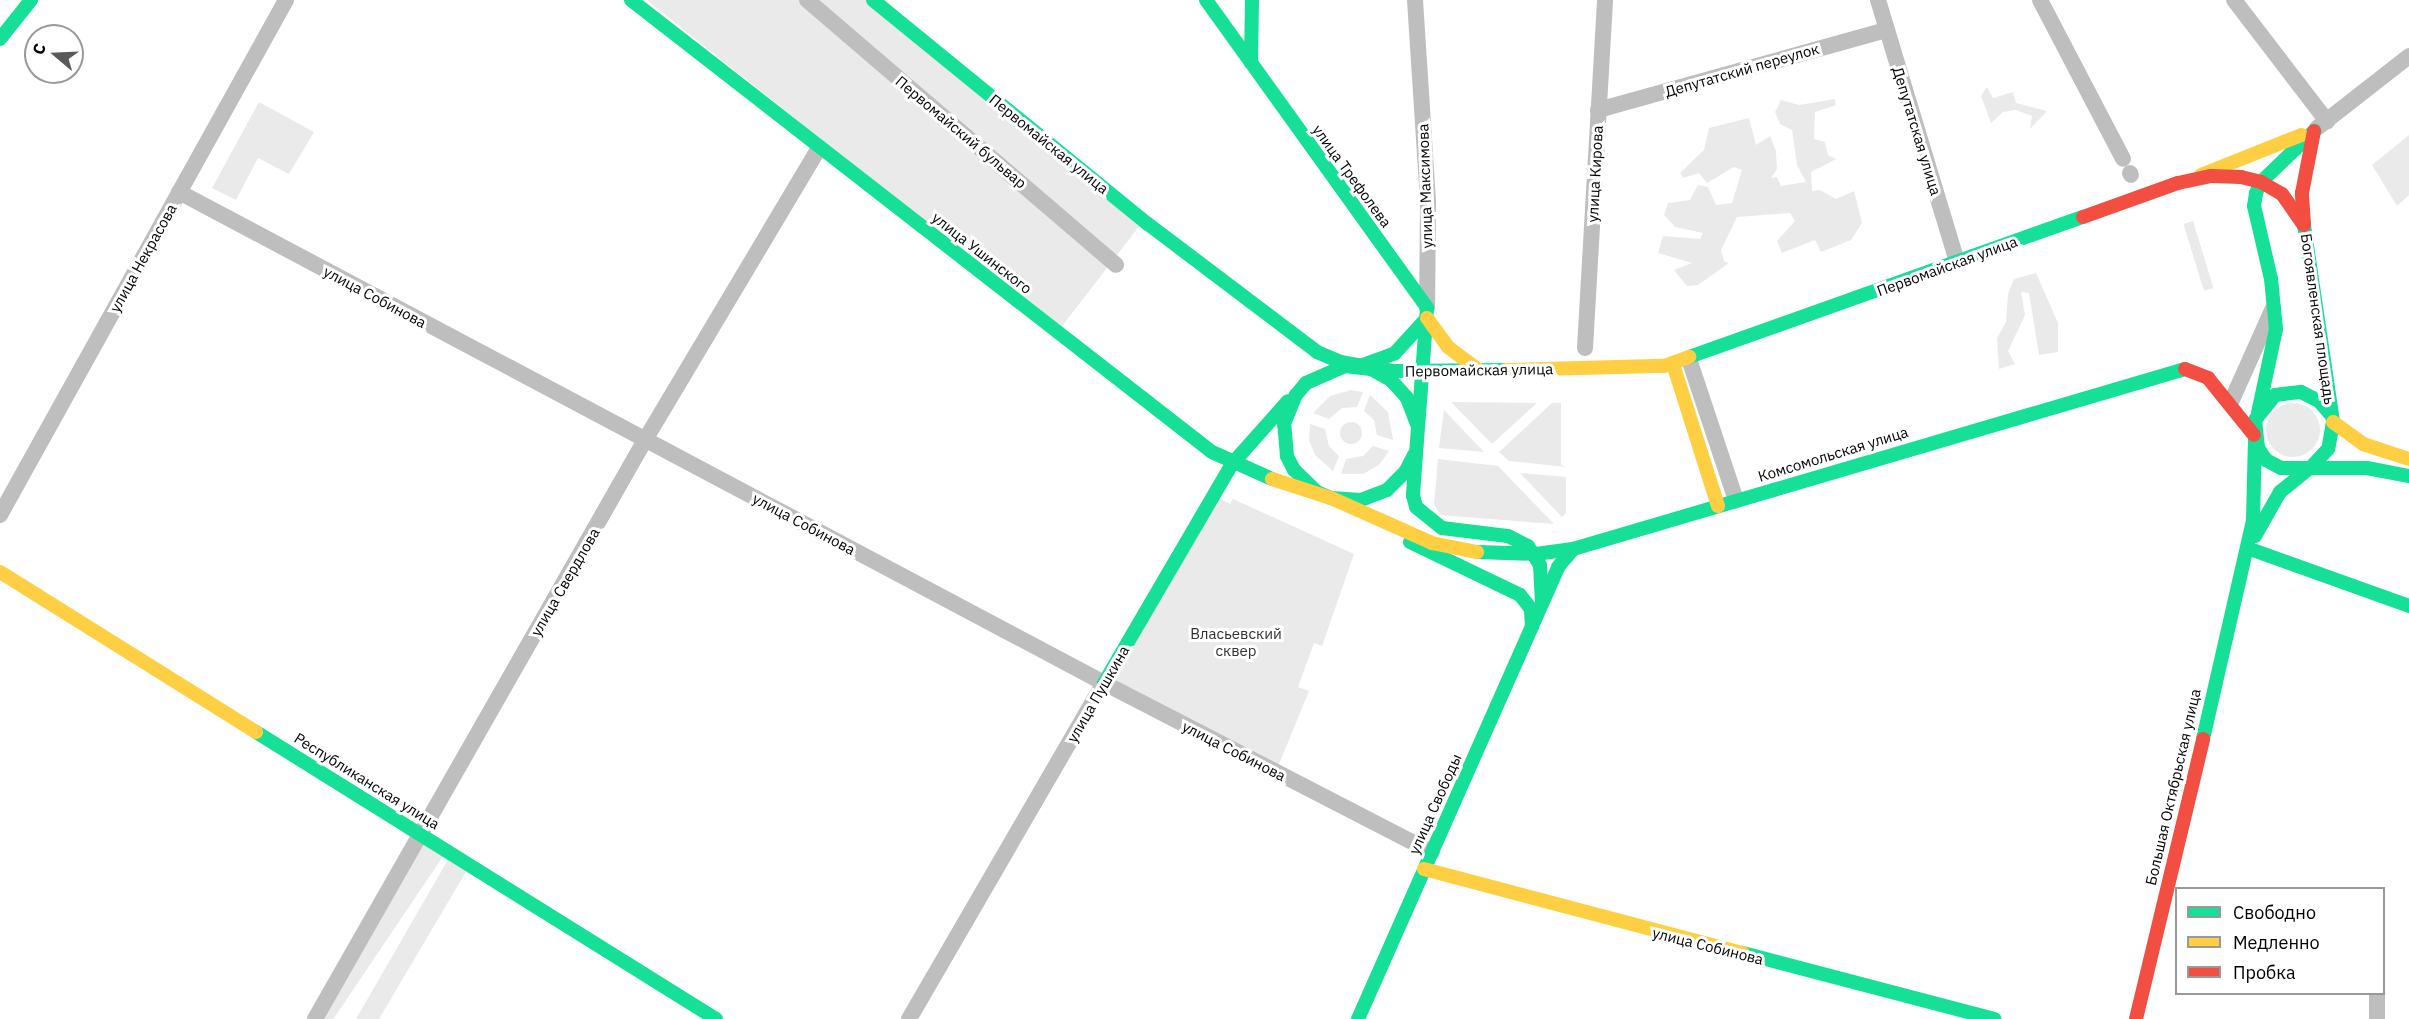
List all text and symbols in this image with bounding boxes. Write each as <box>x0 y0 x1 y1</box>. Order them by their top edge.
north arrow <box>24 24 84 84</box>
street label: Депутатский переулок <box>1663 39 1821 101</box>
text: С <box>28 41 50 57</box>
street label: Депутатская улица <box>1889 65 1945 197</box>
street label: Первомайский бульвар <box>892 72 1030 192</box>
street label: Первомайская улица <box>986 90 1112 198</box>
street label: улица Трефолева <box>1309 121 1395 231</box>
street label: улица Максимова <box>1414 123 1436 249</box>
street label: улица Кирова <box>1583 125 1607 223</box>
street label: улица Некрасова <box>106 201 180 315</box>
street label: улица Ушинского <box>929 208 1035 298</box>
street label: Первомайская улица <box>1874 232 2020 300</box>
street label: Богоявленская площадь <box>2297 232 2339 406</box>
street label: улица Собинова <box>321 262 429 332</box>
street label: Первомайская улица <box>1405 360 1553 380</box>
street label: Комсомольская улица <box>1756 423 1910 485</box>
street label: улица Собинова <box>750 489 858 559</box>
street label: улица Свердлова <box>527 525 603 639</box>
park label: Власьевский сквер <box>1190 624 1282 659</box>
street label: улица Пушкина <box>1063 642 1133 746</box>
street label: Большая Октябрьская улица <box>2142 687 2204 887</box>
street label: улица Собинова <box>1179 717 1289 785</box>
street label: Республиканская улица <box>291 729 443 833</box>
street label: улица Свободы <box>1405 751 1465 857</box>
legend <box>2175 887 2385 995</box>
text: Свободно <box>2233 901 2316 924</box>
street label: улица Собинова <box>1651 924 1765 968</box>
text: Медленно <box>2233 931 2320 954</box>
text: Пробка <box>2233 961 2296 984</box>

